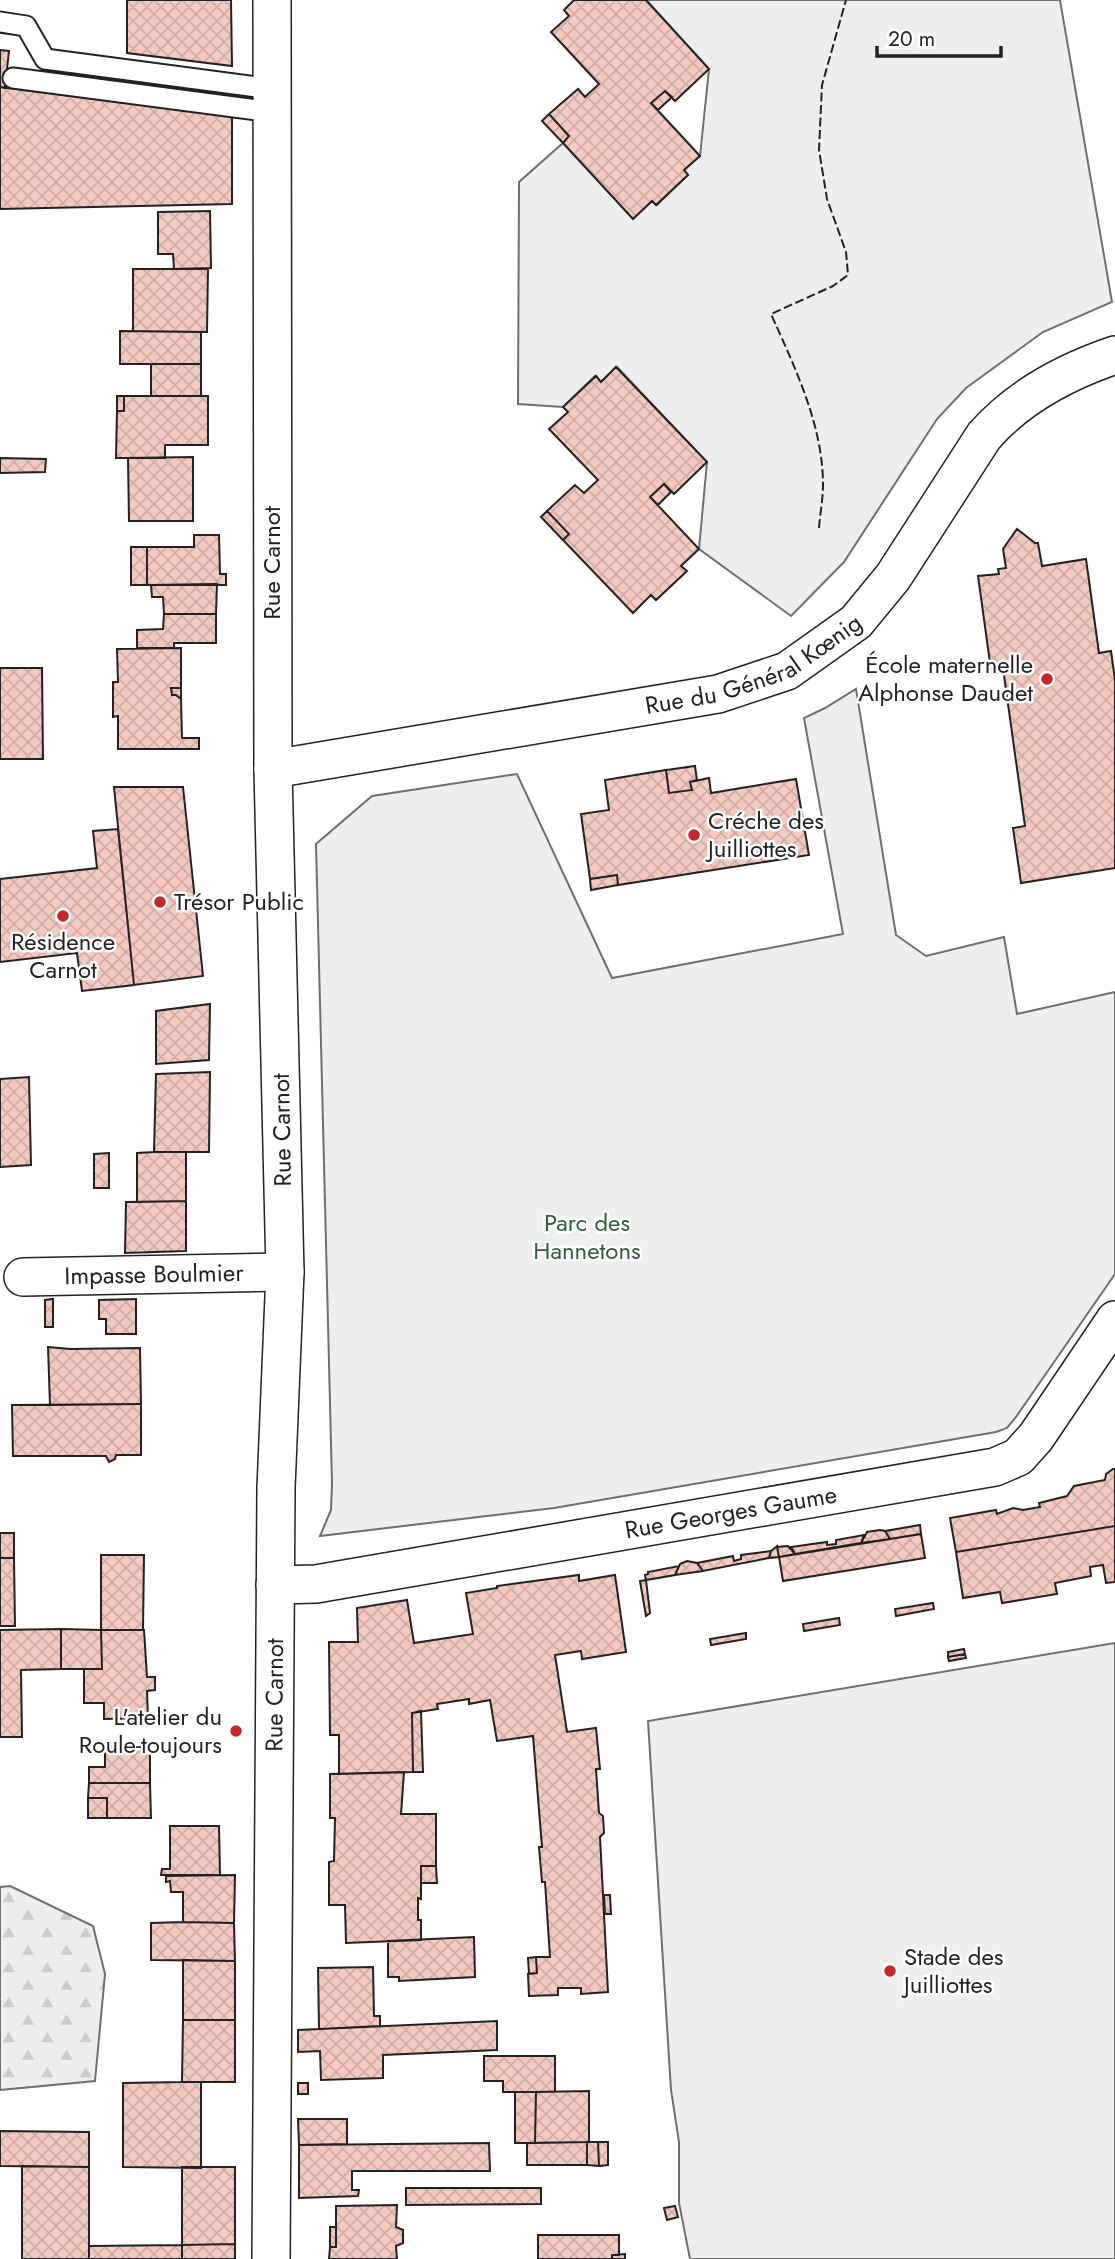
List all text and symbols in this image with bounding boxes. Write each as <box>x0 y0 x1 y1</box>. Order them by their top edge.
scale bar <box>877 14 1001 58</box>
text: 20 m <box>888 24 935 54</box>
street label: Rue Carnot <box>254 506 289 620</box>
street label: Rue du Général Kœnig <box>642 605 869 723</box>
place label: École maternelle Alphonse Daudet <box>858 647 1033 710</box>
marker: École maternelle Alphonse Daudet <box>1039 671 1055 687</box>
place label: Créche des Juilliottes <box>705 803 824 866</box>
marker: Créche des Juilliottes <box>686 827 702 843</box>
place label: Trésor Public <box>174 884 304 919</box>
marker: Trésor Public <box>152 894 168 910</box>
marker: Résidence Carnot <box>55 908 71 924</box>
place label: Résidence Carnot <box>11 924 115 987</box>
street label: Rue Carnot <box>263 1073 300 1187</box>
park label: Parc des Hannetons <box>533 1205 641 1268</box>
street label: Impasse Boulmier <box>64 1255 245 1293</box>
street label: Rue Georges Gaume <box>622 1477 839 1547</box>
street label: Rue Carnot <box>256 1638 292 1752</box>
place label: L'atelier du Roule-toujours <box>79 1699 222 1762</box>
marker: L'atelier du Roule-toujours <box>228 1723 244 1739</box>
place label: Stade des Juilliottes <box>901 1939 1003 2002</box>
marker: Stade des Juilliottes <box>882 1963 898 1979</box>

